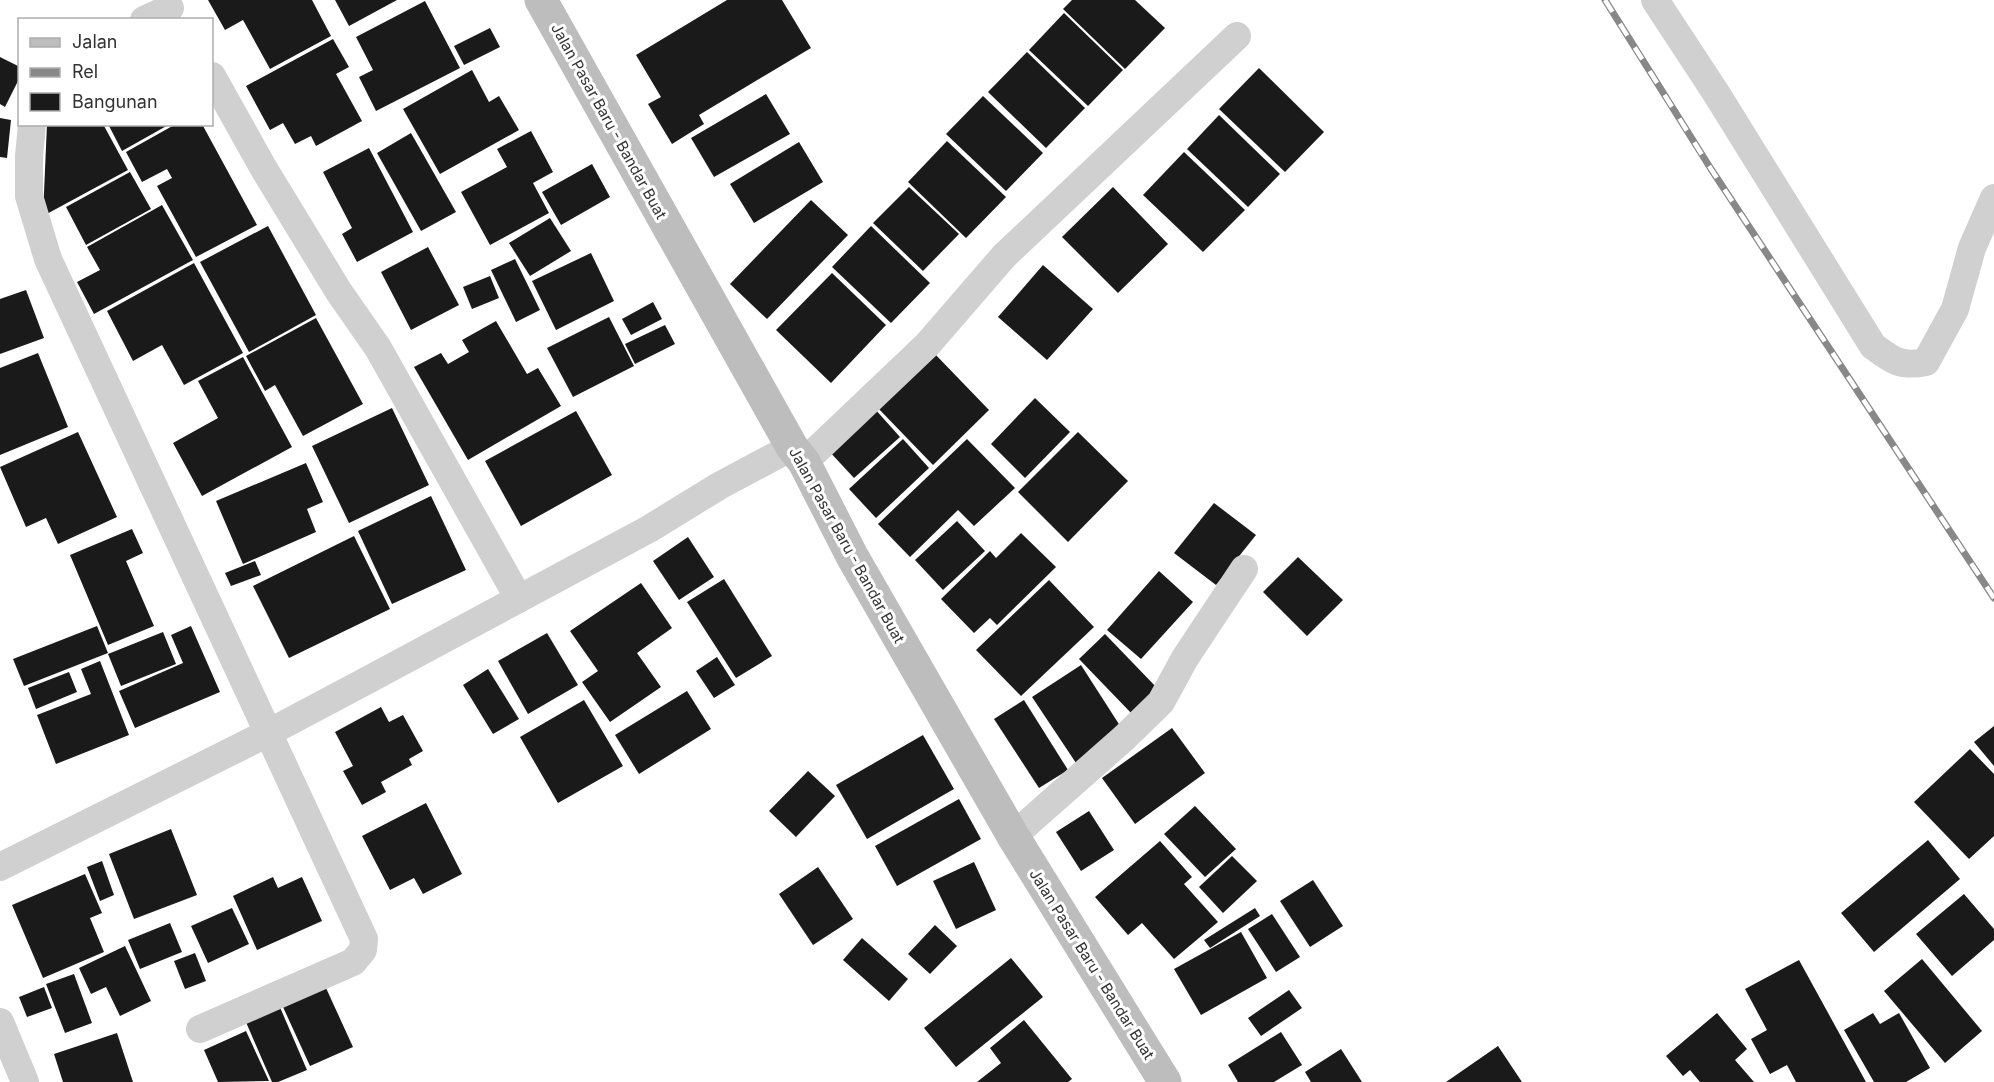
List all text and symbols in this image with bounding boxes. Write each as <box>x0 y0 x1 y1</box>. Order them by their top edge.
legend <box>18 18 213 126</box>
street label: Jalan Pasar Baru - Bandar Buat <box>547 20 671 222</box>
text: Jalan <box>72 31 117 52</box>
text: Rel <box>72 61 98 82</box>
text: Bangunan <box>72 91 158 112</box>
street label: Jalan Pasar Baru - Bandar Buat <box>785 444 909 646</box>
street label: Jalan Pasar Baru - Bandar Buat <box>1025 865 1159 1063</box>

